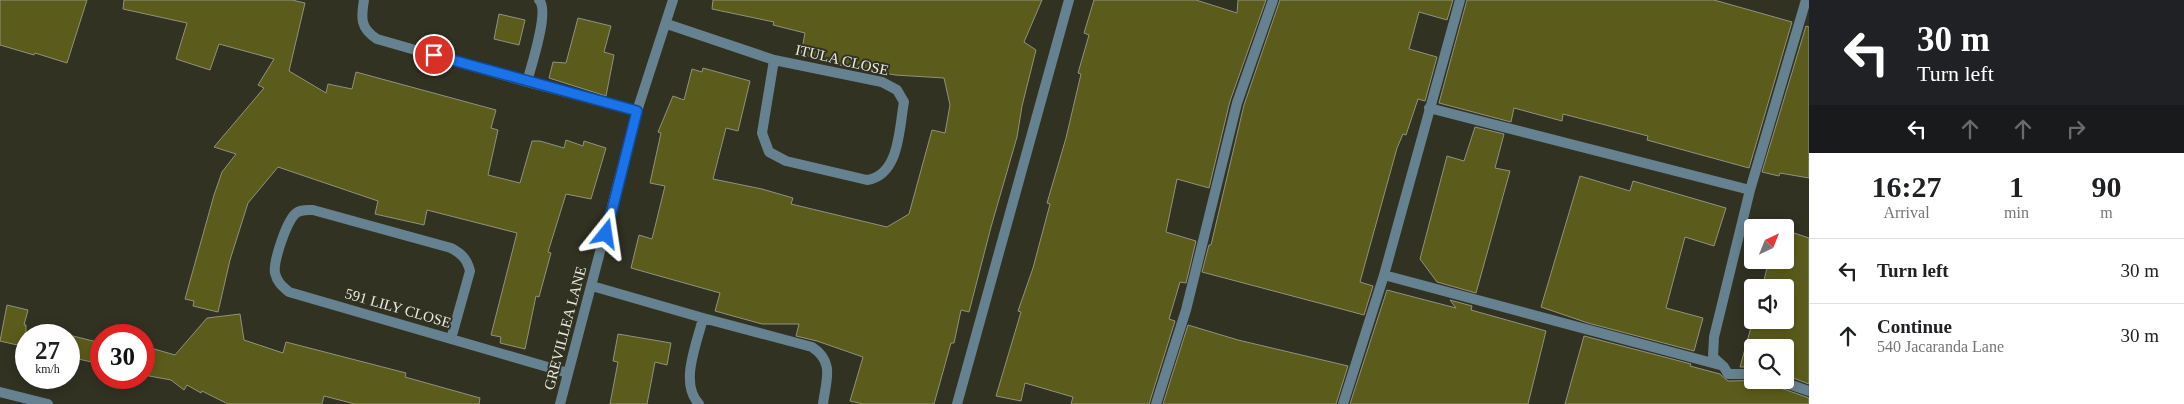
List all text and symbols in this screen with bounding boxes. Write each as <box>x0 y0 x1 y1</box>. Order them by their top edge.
icon: left <box>1834 20 1899 85</box>
text: 30 m <box>1917 20 1990 59</box>
pin <box>413 34 455 76</box>
icon: arrive <box>420 41 448 69</box>
street label: ITULA CLOSE <box>794 41 890 79</box>
text: Turn left <box>1917 61 1994 86</box>
icon: left <box>1903 115 1931 143</box>
icon: ahead <box>1956 115 1984 143</box>
icon: ahead <box>2009 115 2037 143</box>
icon: right <box>2062 115 2090 143</box>
text: 16:27 <box>1872 170 1942 203</box>
text: 1 <box>2009 170 2024 203</box>
text: 90 <box>2091 170 2121 203</box>
text: Arrival <box>1883 204 1930 221</box>
text: min <box>2004 204 2029 221</box>
text: m <box>2100 204 2113 221</box>
position arrow <box>579 207 631 259</box>
north arrow <box>1744 219 1794 269</box>
map controls <box>1744 219 1794 389</box>
icon: left <box>1834 257 1862 285</box>
text: Turn left <box>1877 260 1949 281</box>
text: 30 m <box>2120 260 2159 281</box>
street label: GREVILLEA LANE <box>541 265 589 391</box>
button: sound <box>1744 279 1794 329</box>
street label: 591 LILY CLOSE <box>343 285 453 331</box>
text: Continue <box>1877 316 1952 337</box>
icon: ahead <box>1834 322 1862 350</box>
speed limit sign: 30 <box>90 324 155 389</box>
text: 30 m <box>2120 325 2159 346</box>
text: 27 <box>35 337 60 364</box>
text: 540 Jacaranda Lane <box>1877 338 2004 355</box>
button: search <box>1744 339 1794 389</box>
text: km/h <box>35 362 60 376</box>

